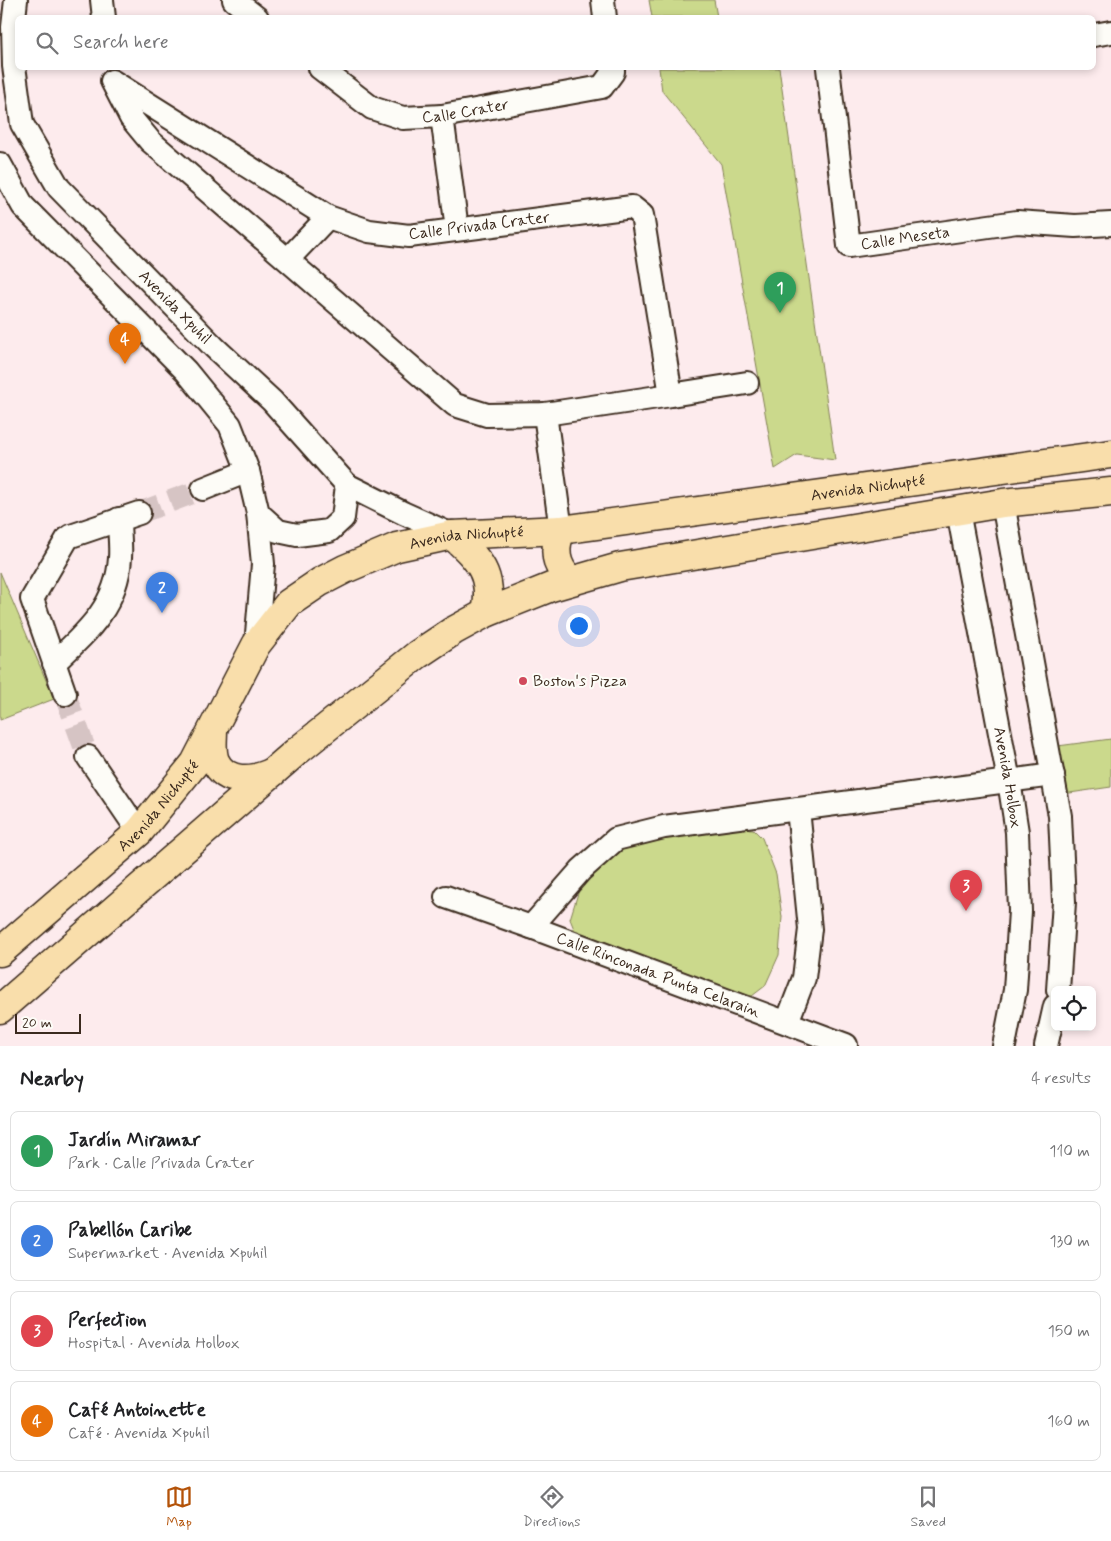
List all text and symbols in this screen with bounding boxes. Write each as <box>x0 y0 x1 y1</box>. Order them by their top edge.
search box <box>15 15 1096 70</box>
icon: search <box>33 29 61 57</box>
text: Search here <box>73 30 169 55</box>
street label: Calle Crater <box>422 94 511 128</box>
street label: Calle Privada Crater <box>407 207 551 245</box>
street label: Calle Meseta <box>859 221 951 255</box>
street label: Avenida Xpuhil <box>134 265 216 349</box>
pin: 1 <box>764 272 796 313</box>
pin: 4 <box>109 323 141 364</box>
street label: Avenida Nichupté <box>809 469 926 506</box>
street label: Avenida Nichupté <box>407 521 524 555</box>
pin: 2 <box>146 572 178 613</box>
your location <box>566 613 592 639</box>
place label: Boston's Pizza <box>533 671 627 692</box>
marker: Boston's Pizza <box>517 675 529 687</box>
street label: Avenida Holbox <box>988 725 1027 830</box>
street label: Avenida Nichupté <box>113 756 204 856</box>
pin: 3 <box>950 870 982 911</box>
street label: Calle Rinconada Punta Celarain <box>553 927 763 1023</box>
map controls <box>1051 986 1096 1031</box>
button: locate <box>1051 986 1096 1031</box>
scale bar <box>15 1011 81 1034</box>
text: 20 m <box>22 1014 52 1032</box>
text: Nearby <box>20 1065 84 1093</box>
text: 4 results <box>1031 1068 1091 1089</box>
text: Jardín Miramar <box>68 1128 201 1153</box>
text: 1 <box>33 1141 41 1162</box>
text: 110 m <box>1049 1141 1090 1162</box>
text: Park · Calle Privada Crater <box>68 1153 254 1174</box>
text: Pabellón Caribe <box>68 1218 192 1243</box>
text: 2 <box>33 1231 41 1252</box>
text: 130 m <box>1049 1231 1090 1252</box>
text: Supermarket · Avenida Xpuhil <box>68 1243 268 1264</box>
text: Perfection <box>68 1308 147 1333</box>
text: 3 <box>33 1321 41 1342</box>
text: 150 m <box>1048 1321 1090 1342</box>
text: Hospital · Avenida Holbox <box>68 1333 240 1354</box>
text: Café Antoinette <box>68 1398 206 1423</box>
text: 4 <box>32 1411 42 1432</box>
text: 160 m <box>1047 1411 1090 1432</box>
text: Café · Avenida Xpuhil <box>68 1423 210 1444</box>
tab: Map <box>165 1483 193 1531</box>
tab: Directions <box>523 1483 581 1531</box>
tab: Saved <box>911 1483 946 1531</box>

